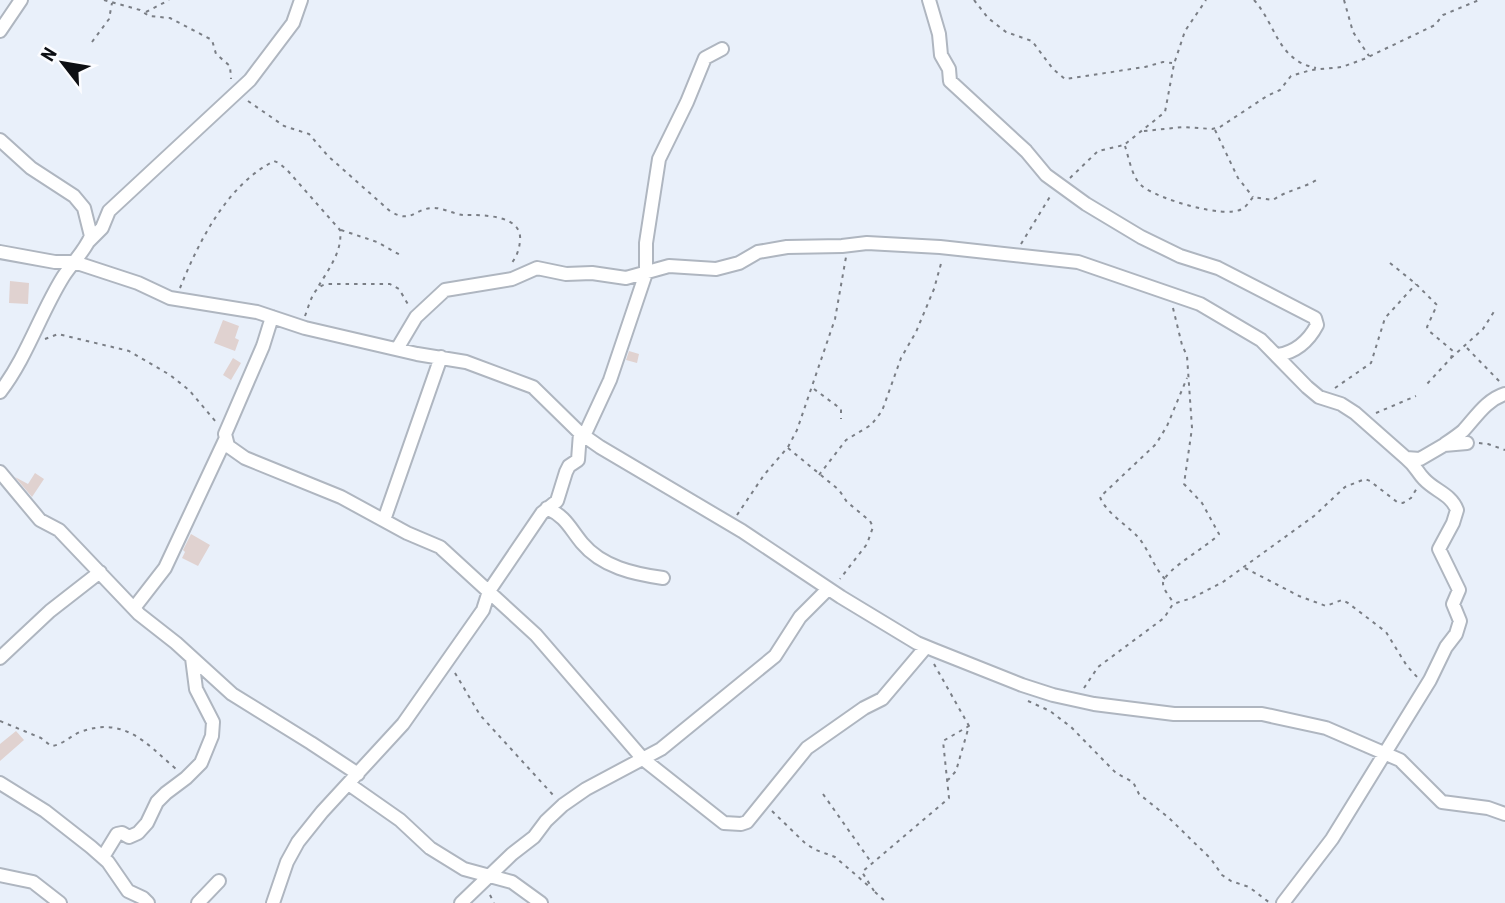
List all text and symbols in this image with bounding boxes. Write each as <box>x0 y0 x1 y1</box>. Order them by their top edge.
north arrow <box>28 28 98 98</box>
text: N <box>36 44 62 65</box>

